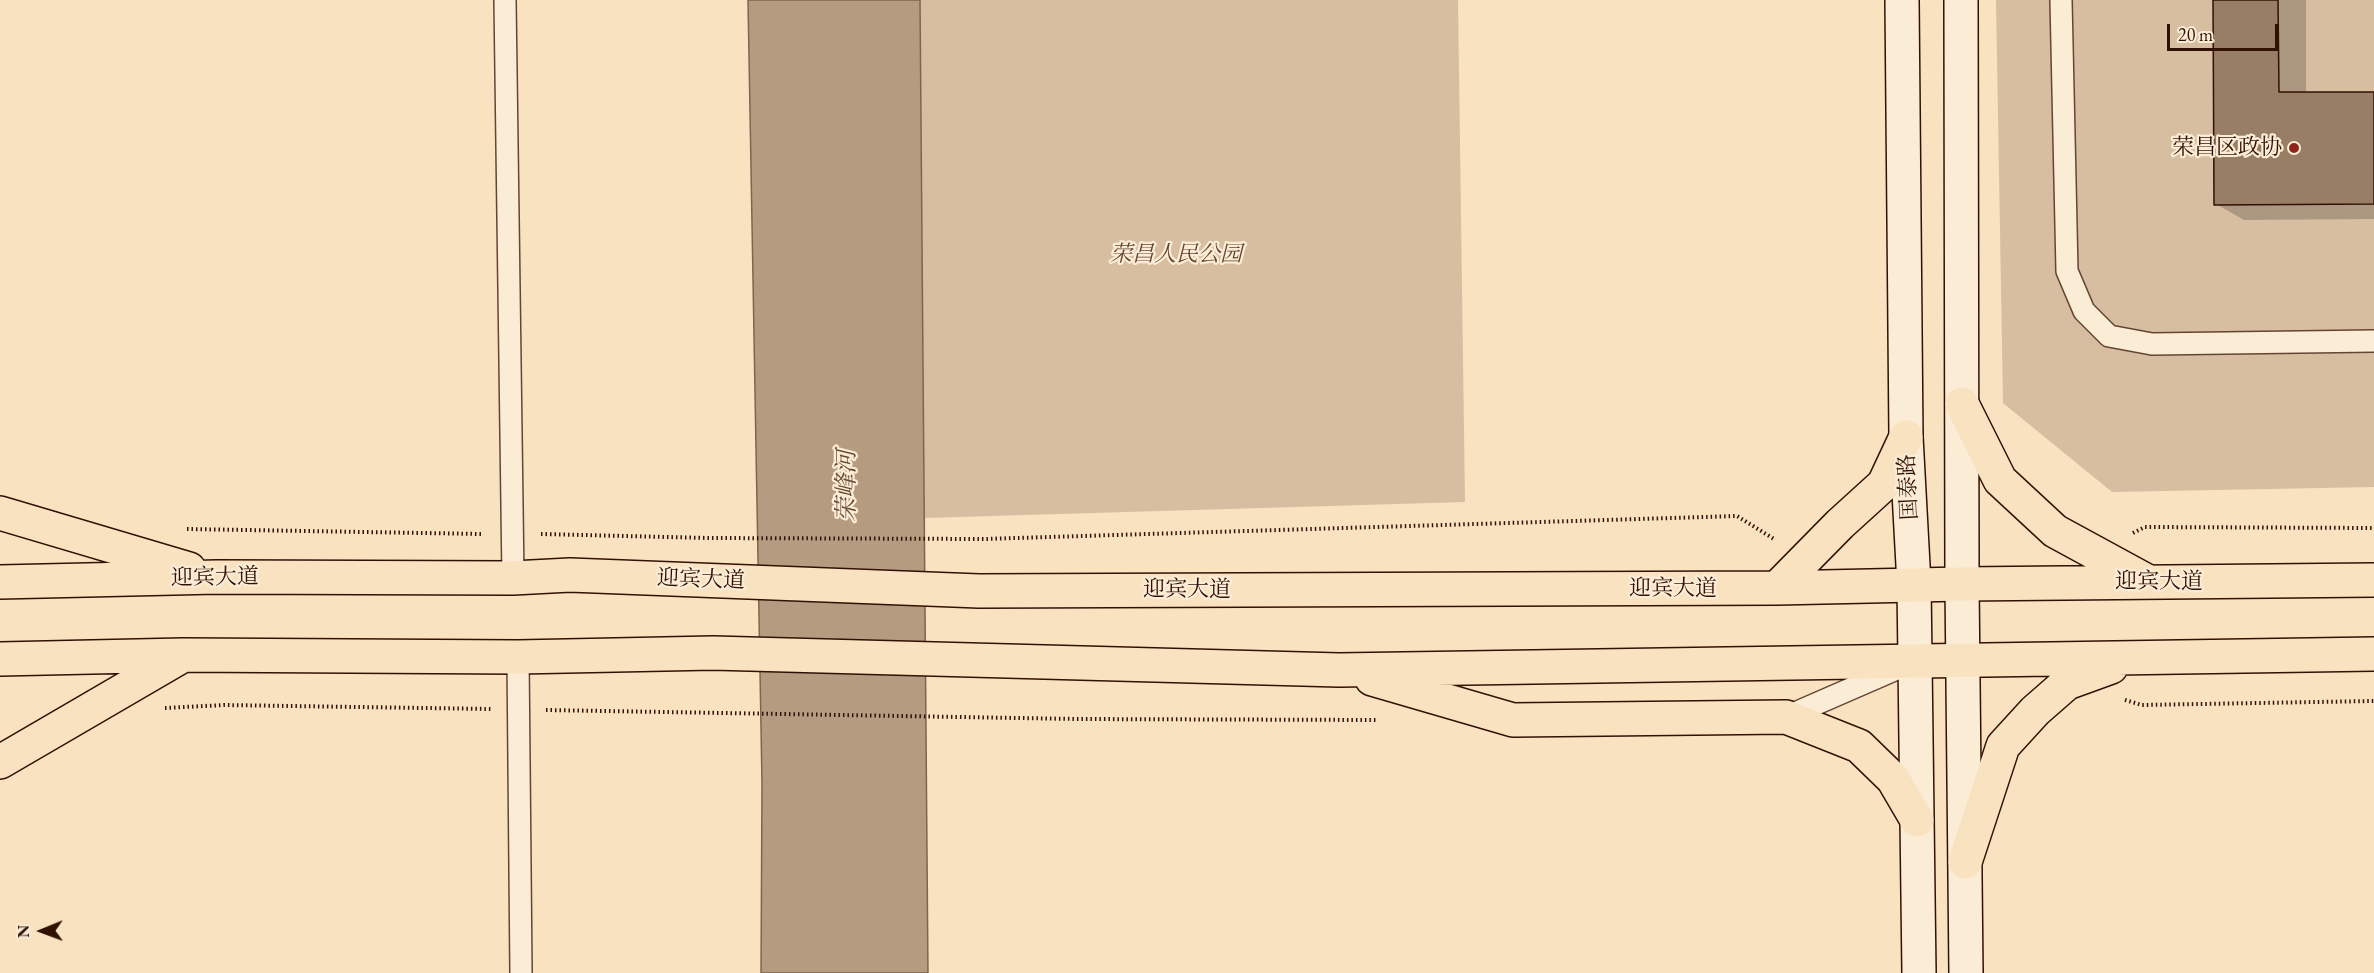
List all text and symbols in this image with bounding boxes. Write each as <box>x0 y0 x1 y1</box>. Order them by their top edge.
scale bar <box>2170 12 2281 50</box>
text: 20 m <box>2178 23 2213 46</box>
place label: 荣昌区政协 <box>2172 135 2282 161</box>
marker: 荣昌区政协 <box>2287 141 2301 155</box>
park label: 荣昌人民公园 <box>1110 242 1242 268</box>
water label: 荣峰河 <box>833 450 861 522</box>
street label: 国泰路 <box>1894 453 1924 521</box>
street label: 迎宾大道 <box>171 564 259 592</box>
street label: 迎宾大道 <box>657 565 745 595</box>
street label: 迎宾大道 <box>2115 569 2203 595</box>
street label: 迎宾大道 <box>1629 576 1717 602</box>
street label: 迎宾大道 <box>1143 577 1231 603</box>
north arrow <box>12 901 72 961</box>
text: N <box>13 925 34 938</box>

